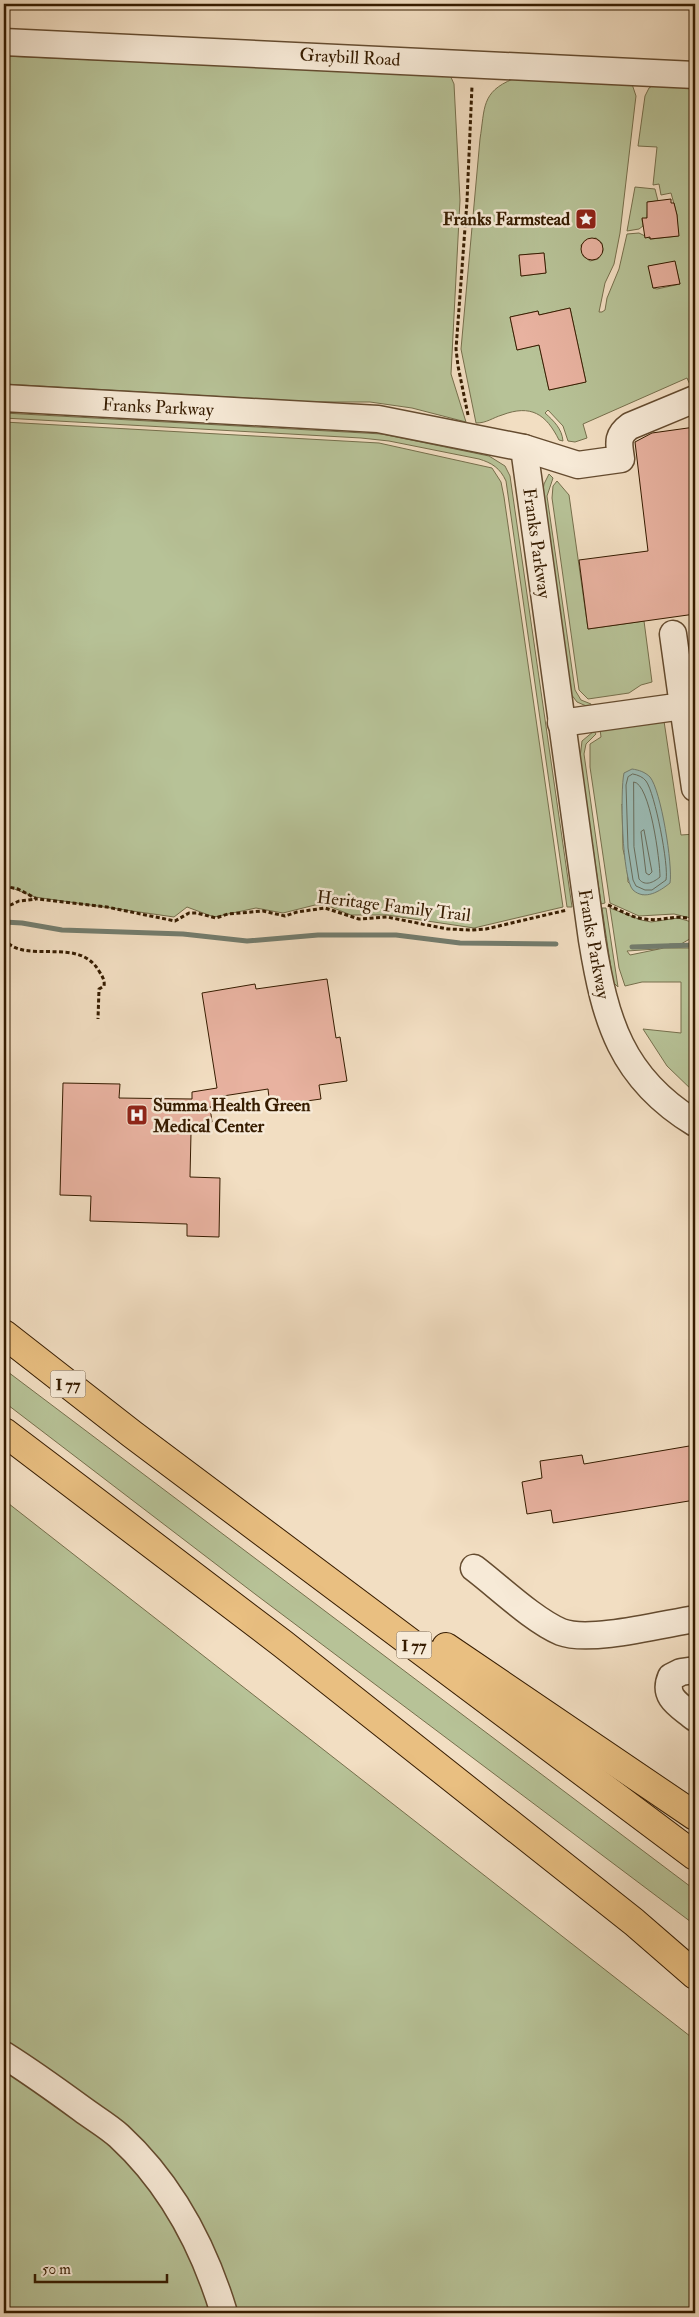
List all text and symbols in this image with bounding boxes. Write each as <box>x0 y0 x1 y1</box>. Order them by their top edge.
street label: Graybill Road <box>299 43 401 72</box>
place icon: Franks Farmstead <box>574 207 598 231</box>
place label: Franks Farmstead <box>443 208 570 231</box>
street label: Franks Parkway <box>102 393 215 422</box>
street label: Franks Parkway <box>517 486 556 601</box>
street label: Heritage Family Trail <box>316 886 473 927</box>
street label: Franks Parkway <box>573 887 615 1002</box>
place label: Summa Health Green Medical Center <box>152 1094 311 1138</box>
hospital icon: Summa Health Green Medical Center <box>125 1103 149 1127</box>
road number: I 77 <box>50 1370 86 1398</box>
road number: I 77 <box>396 1632 432 1658</box>
scale bar <box>35 2252 168 2284</box>
text: 50 m <box>42 2260 71 2279</box>

